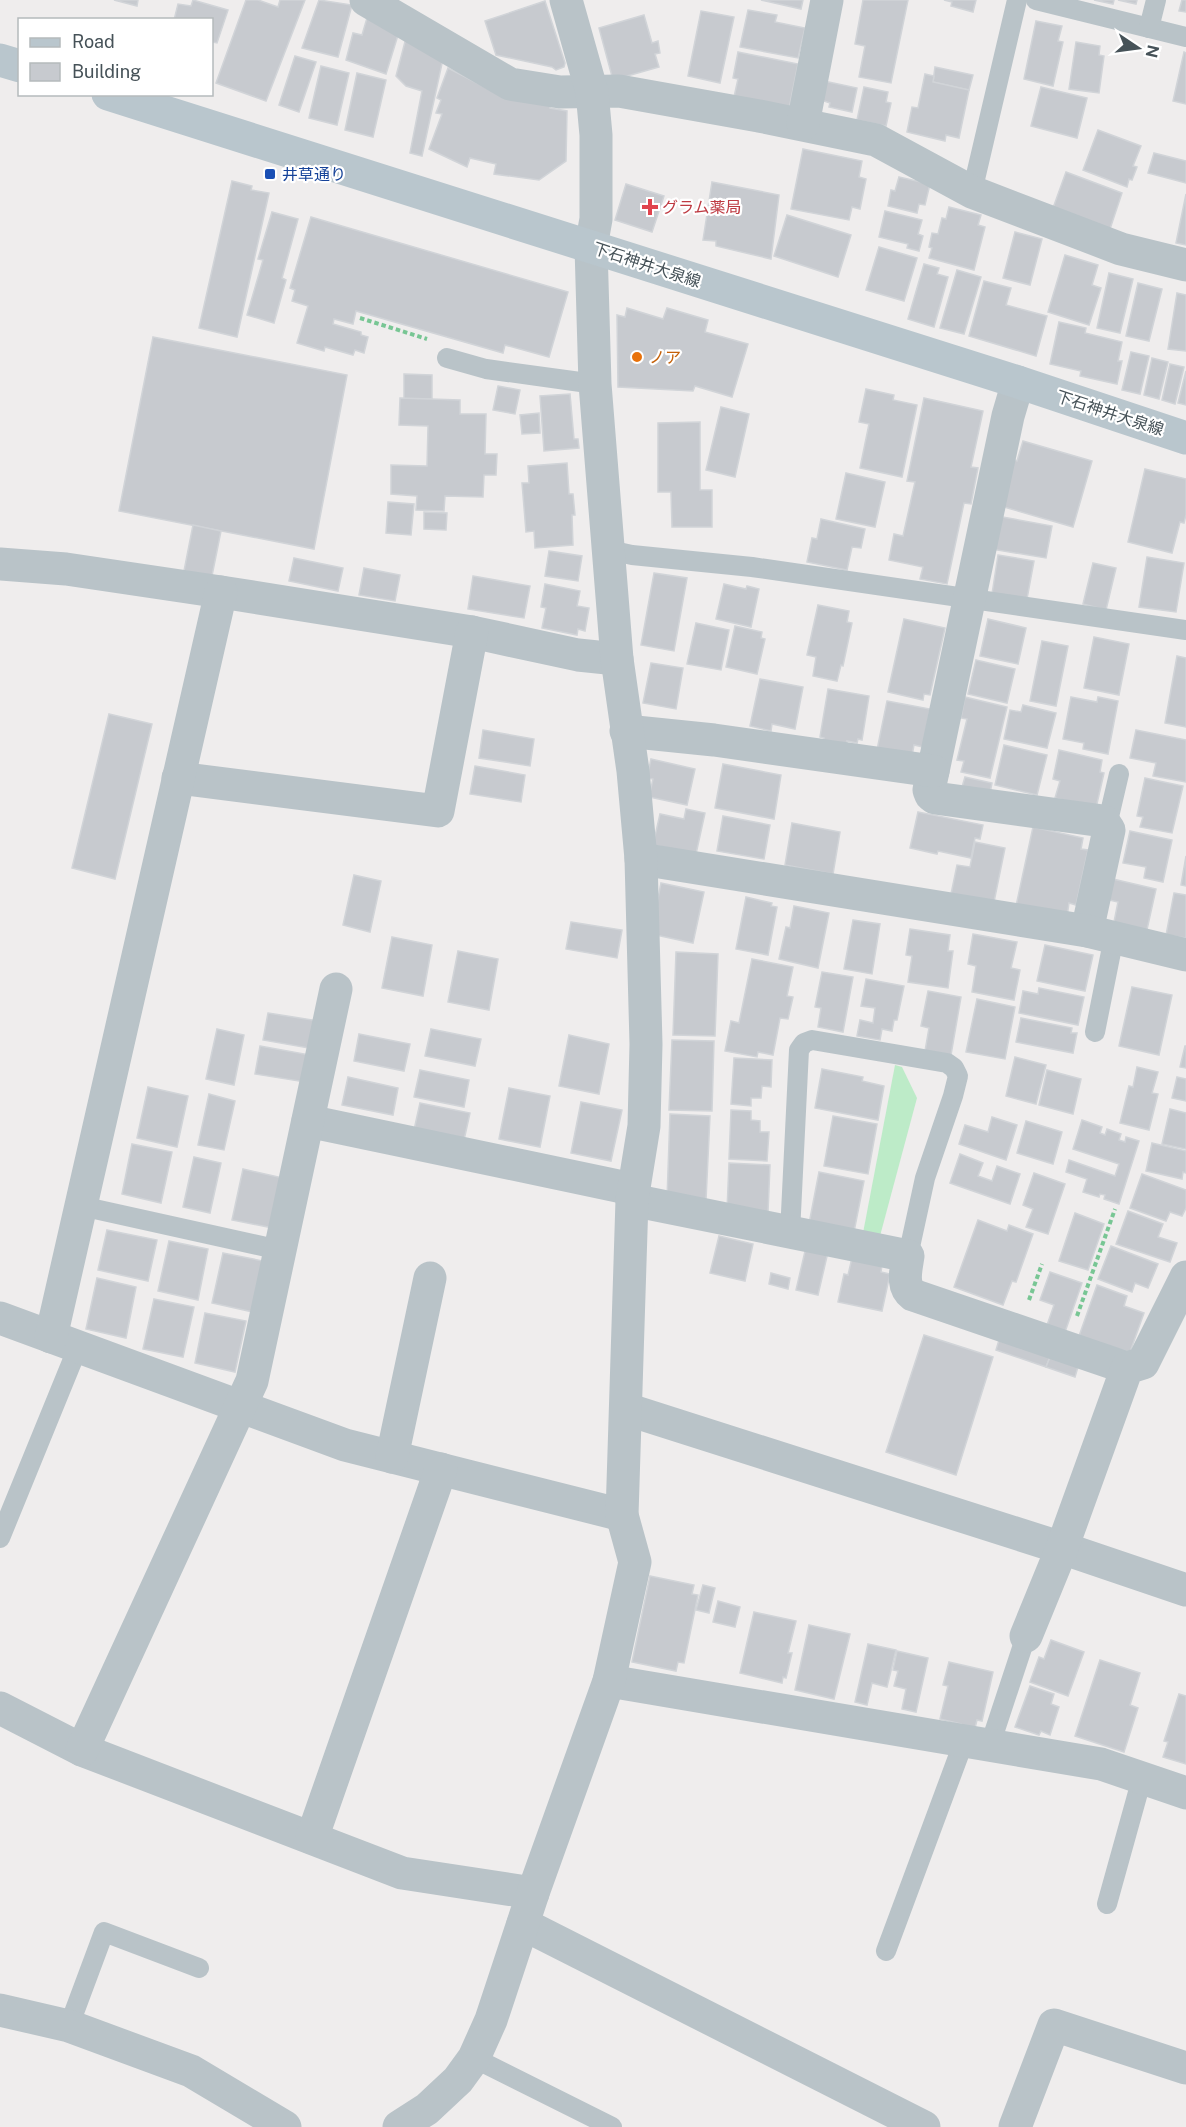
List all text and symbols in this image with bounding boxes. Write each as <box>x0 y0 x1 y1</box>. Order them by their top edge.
legend <box>18 18 213 96</box>
north arrow <box>1108 18 1168 78</box>
text: Road <box>72 31 115 52</box>
text: N <box>1141 43 1163 59</box>
text: Building <box>72 61 141 82</box>
place label: 井草通り <box>282 165 346 184</box>
marker: 井草通り <box>263 167 277 181</box>
place label: グラム薬局 <box>662 198 742 217</box>
marker: グラム薬局 <box>643 200 657 214</box>
street label: 下石神井大泉線 <box>591 239 703 291</box>
place label: ノア <box>649 348 681 367</box>
marker: ノア <box>630 350 644 364</box>
street label: 下石神井大泉線 <box>1054 387 1166 439</box>

